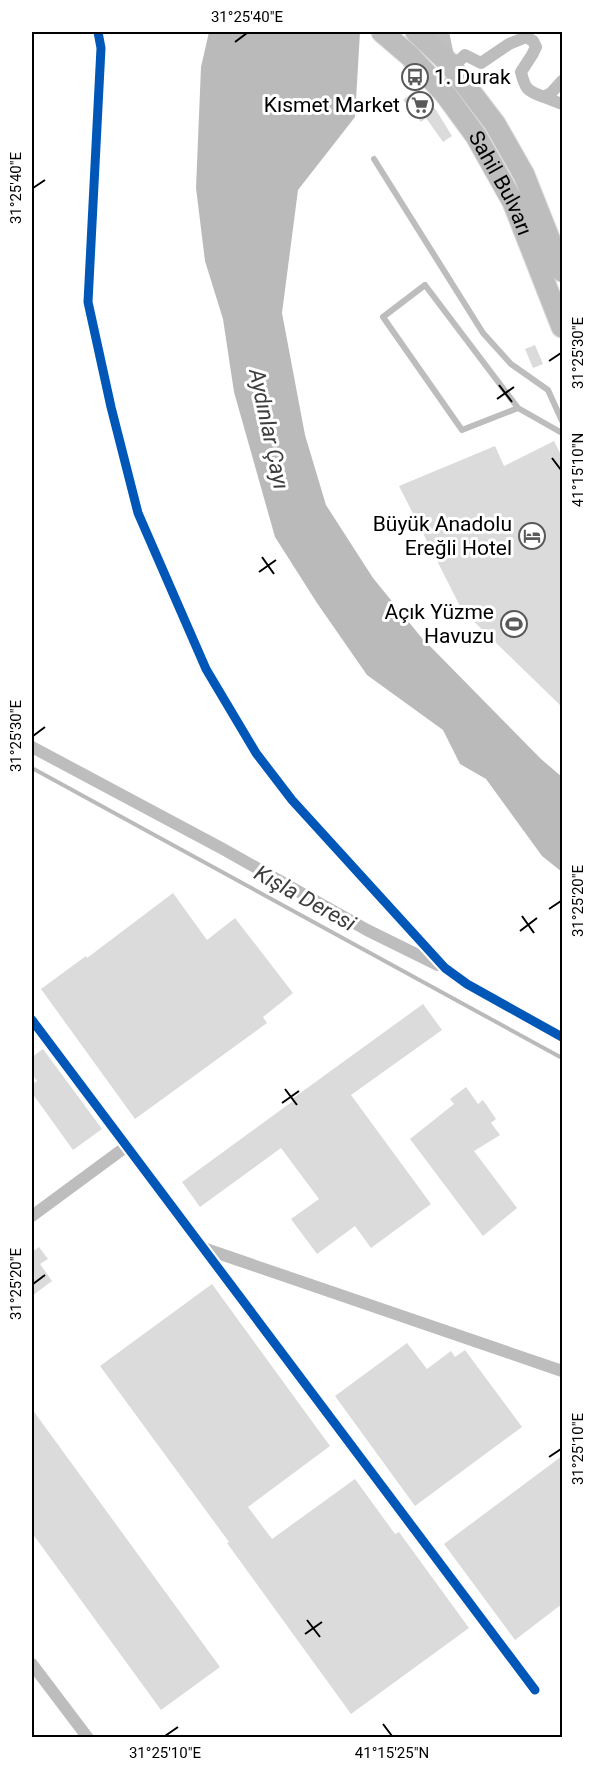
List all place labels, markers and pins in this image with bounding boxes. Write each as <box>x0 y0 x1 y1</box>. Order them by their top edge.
bus stop icon: 1. Durak <box>400 62 430 92</box>
place label: 1. Durak <box>434 65 511 89</box>
supermarket icon: Kısmet Market <box>405 90 435 120</box>
place label: Kısmet Market <box>264 93 400 117</box>
place label: Büyük Anadolu Ereğli Hotel <box>373 512 512 560</box>
hotel icon: Büyük Anadolu Ereğli Hotel <box>517 521 547 551</box>
place label: Açık Yüzme Havuzu <box>384 600 494 648</box>
sports icon: Açık Yüzme Havuzu <box>499 609 529 639</box>

